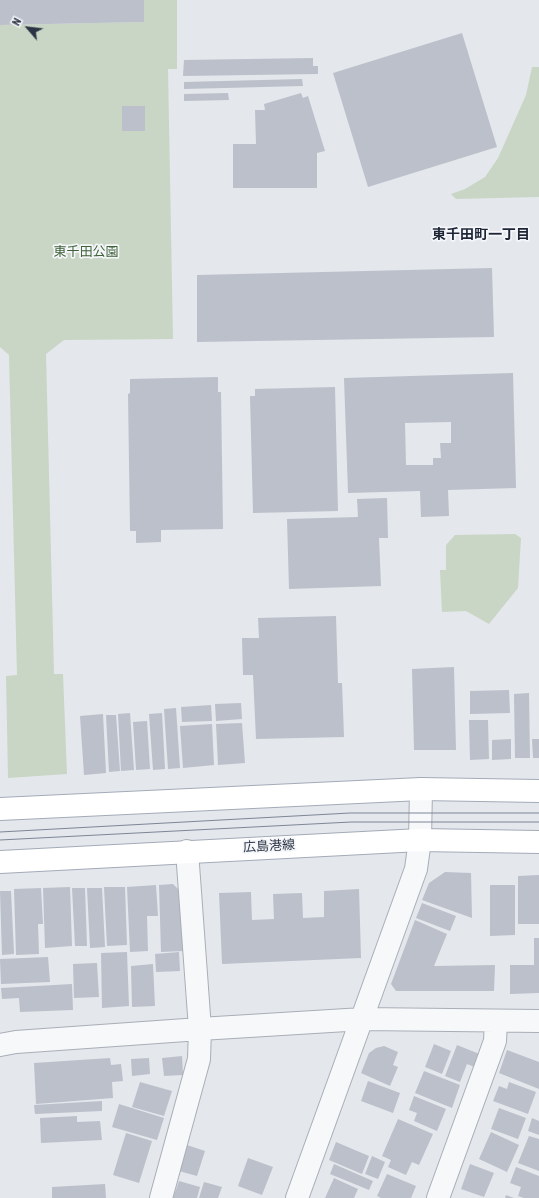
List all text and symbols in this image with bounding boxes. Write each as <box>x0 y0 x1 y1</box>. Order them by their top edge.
north arrow <box>8 8 48 48</box>
text: N <box>10 16 24 28</box>
district label: 東千田町一丁目 <box>432 227 530 243</box>
park label: 東千田公園 <box>54 245 118 261</box>
street label: 広島港線 <box>243 838 295 856</box>

